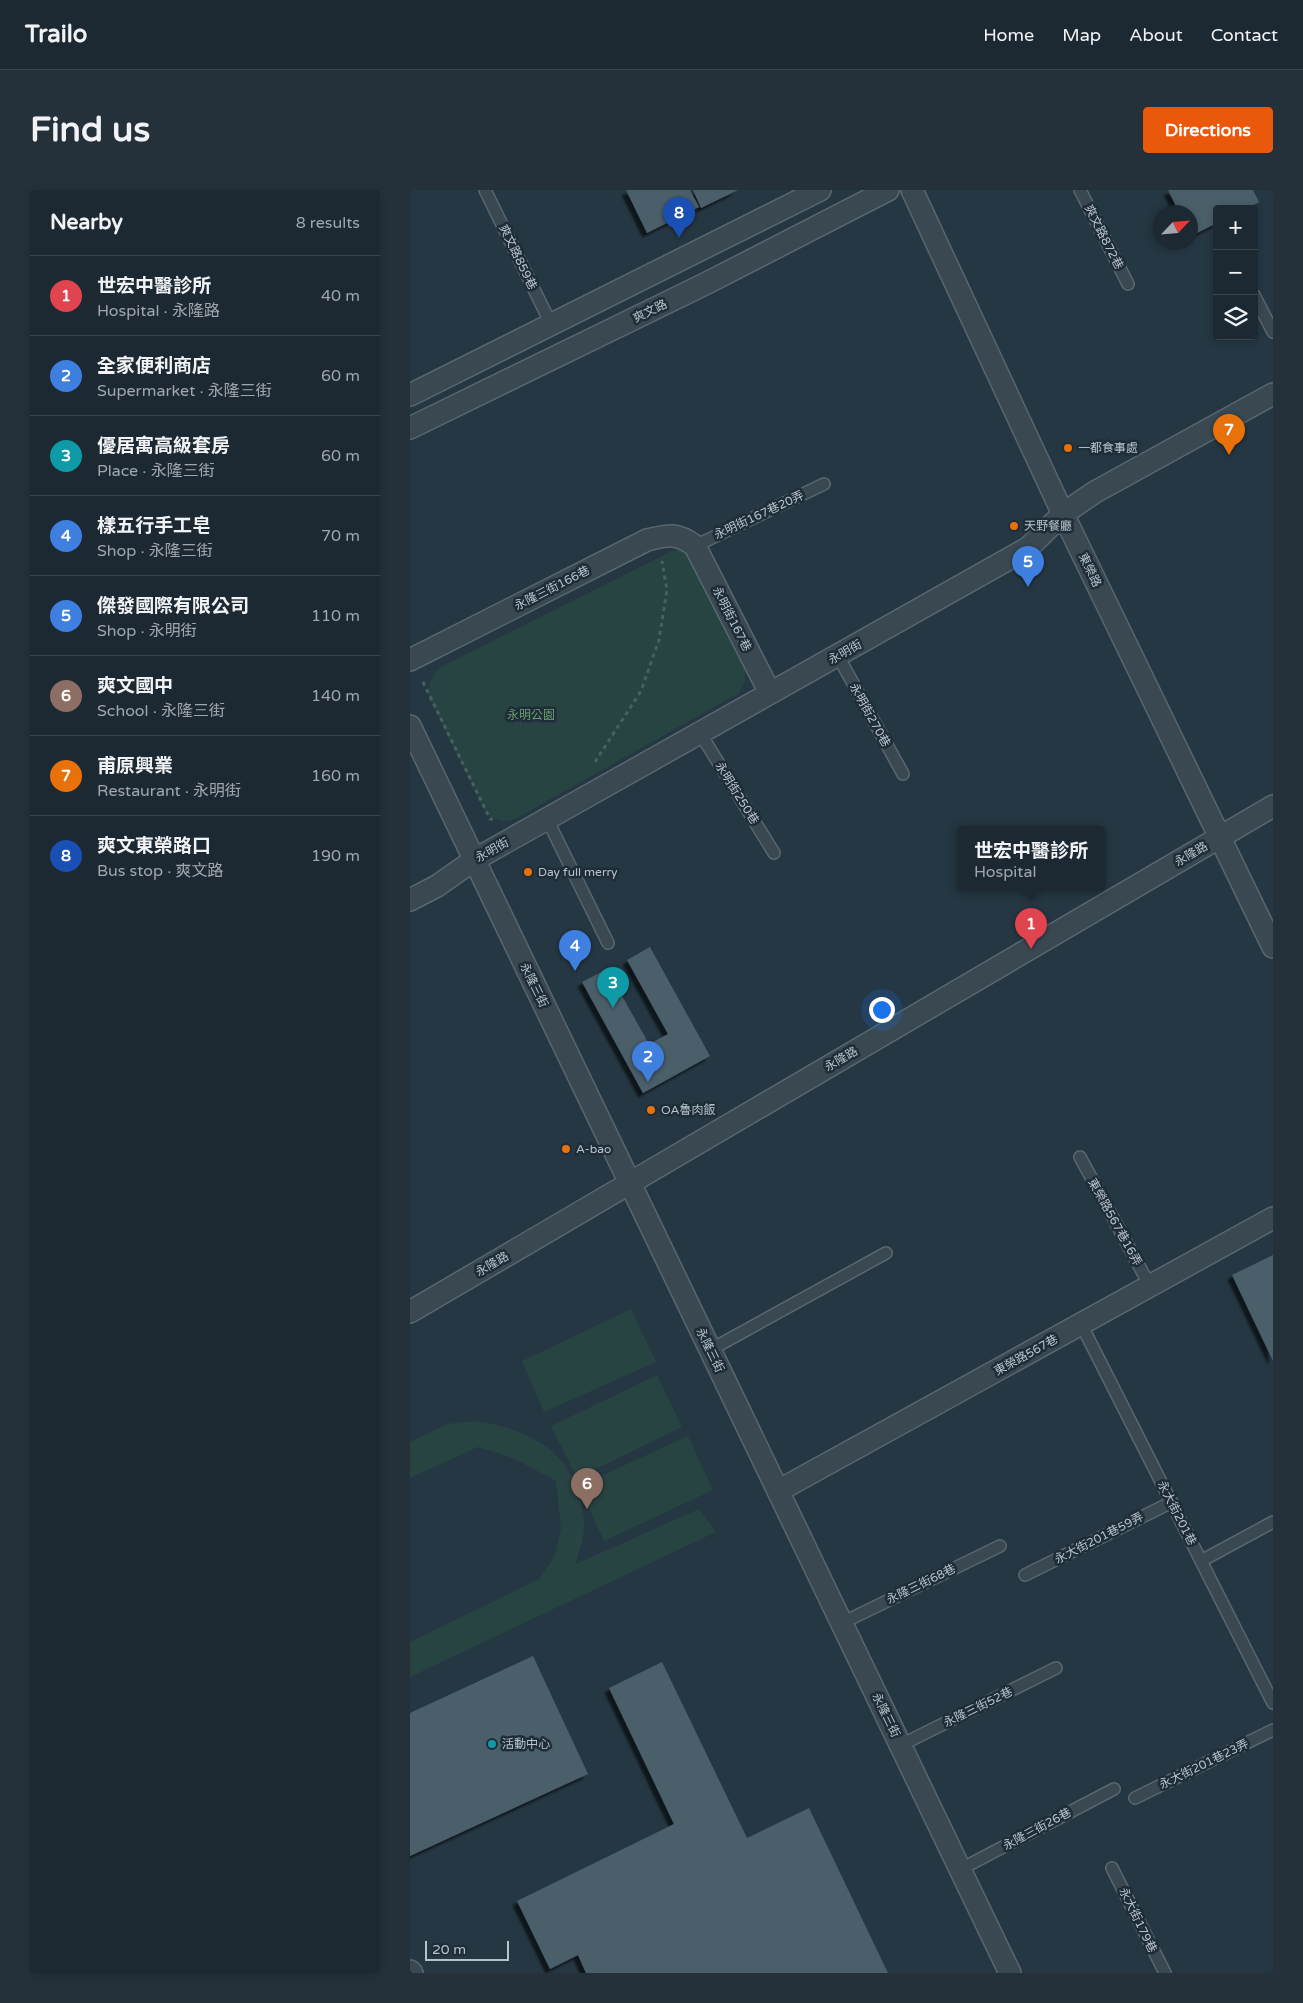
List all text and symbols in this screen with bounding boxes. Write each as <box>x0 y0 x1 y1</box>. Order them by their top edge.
text: Trailo <box>25 20 87 49</box>
text: Home <box>983 24 1034 46</box>
text: Map <box>1062 24 1101 46</box>
text: About <box>1129 24 1183 46</box>
text: Contact <box>1211 24 1278 46</box>
button: Directions <box>1143 107 1273 153</box>
text: Find us <box>30 109 150 151</box>
pin: 8 <box>663 197 695 238</box>
street label: 爽文路872巷 <box>1082 202 1126 272</box>
north arrow <box>1153 205 1198 250</box>
map controls <box>1213 205 1258 340</box>
button: + <box>1213 205 1258 250</box>
text: Nearby <box>50 210 123 235</box>
text: 8 results <box>296 213 360 233</box>
street label: 爽文路859巷 <box>496 222 540 292</box>
button: − <box>1213 250 1258 295</box>
text: 世宏中醫診所 <box>97 275 211 297</box>
text: 1 <box>61 286 71 306</box>
text: 40 m <box>321 286 360 306</box>
button: layers <box>1213 295 1258 340</box>
street label: 爽文路 <box>631 297 669 325</box>
text: Hospital · 永隆路 <box>97 301 220 321</box>
text: 全家便利商店 <box>97 355 211 377</box>
text: 2 <box>61 366 71 386</box>
text: 60 m <box>321 366 360 386</box>
text: Supermarket · 永隆三街 <box>97 381 272 401</box>
pin: 7 <box>1213 414 1245 455</box>
text: 優居寓高級套房 <box>97 435 230 457</box>
place label: 一都食事處 <box>1078 441 1138 455</box>
marker: 一都食事處 <box>1062 442 1074 454</box>
text: 3 <box>61 446 71 466</box>
text: 60 m <box>321 446 360 466</box>
text: Place · 永隆三街 <box>97 461 215 481</box>
street label: 永明街167巷20弄 <box>712 488 806 542</box>
text: 樣五行手工皂 <box>97 515 211 537</box>
place label: 天野餐廳 <box>1024 519 1072 533</box>
marker: 天野餐廳 <box>1008 520 1020 532</box>
text: 4 <box>61 526 71 546</box>
text: 70 m <box>321 526 360 546</box>
text: Shop · 永隆三街 <box>97 541 213 561</box>
pin: 5 <box>1012 546 1044 587</box>
street label: 東榮路 <box>1076 551 1104 589</box>
street label: 永隆三街166巷 <box>512 563 592 613</box>
street label: 永明街167巷 <box>710 584 754 654</box>
text: 傑發國際有限公司 <box>97 595 249 617</box>
text: 5 <box>61 606 71 626</box>
text: 110 m <box>311 606 360 626</box>
text: Shop · 永明街 <box>97 621 197 641</box>
street label: 永明街 <box>826 637 864 667</box>
text: 爽文國中 <box>97 675 173 697</box>
street label: 永明街270巷 <box>847 681 893 749</box>
text: 6 <box>61 686 71 706</box>
text: 140 m <box>311 686 360 706</box>
text: School · 永隆三街 <box>97 701 225 721</box>
park label: 永明公園 <box>507 708 555 722</box>
text: 甫原興業 <box>97 755 173 777</box>
street label: 永明街250巷 <box>712 759 762 827</box>
text: 7 <box>61 766 71 786</box>
text: 160 m <box>311 766 360 786</box>
text: Restaurant · 永明街 <box>97 781 241 801</box>
popup <box>957 826 1105 891</box>
text: 爽文東榮路口 <box>97 835 211 857</box>
street label: 永明街 <box>473 835 511 865</box>
street label: 永隆路 <box>1172 839 1210 869</box>
text: 世宏中醫診所 <box>974 840 1088 862</box>
text: 8 <box>61 846 71 866</box>
text: 190 m <box>311 846 360 866</box>
text: Bus stop · 爽文路 <box>97 861 223 881</box>
text: Hospital <box>974 862 1036 882</box>
place label: Day full merry <box>538 865 618 879</box>
marker: Day full merry <box>522 866 534 878</box>
pin: 1 <box>1015 908 1047 949</box>
pin: 4 <box>559 930 591 971</box>
street label: 永隆三街 <box>517 960 551 1010</box>
pin: 3 <box>597 967 629 1008</box>
your location <box>869 997 895 1023</box>
pin: 2 <box>632 1041 664 1082</box>
street label: 永隆路 <box>822 1044 860 1074</box>
place label: OA魯肉飯 <box>661 1103 716 1117</box>
marker: OA魯肉飯 <box>645 1104 657 1116</box>
place label: A-bao <box>576 1142 611 1156</box>
marker: A-bao <box>560 1143 572 1155</box>
street label: 東榮路567巷16弄 <box>1085 1176 1145 1268</box>
street label: 永隆路 <box>473 1249 511 1279</box>
street label: 永隆三街 <box>693 1325 727 1375</box>
street label: 東榮路567巷 <box>992 1332 1060 1378</box>
pin: 6 <box>571 1468 603 1509</box>
street label: 永大街201巷 <box>1155 1478 1199 1548</box>
street label: 永大街201巷59弄 <box>1052 1510 1146 1566</box>
street label: 永隆三街68巷 <box>884 1561 958 1607</box>
street label: 永隆三街52巷 <box>941 1684 1015 1730</box>
street label: 永隆三街 <box>869 1690 903 1740</box>
street label: 永大街201巷23弄 <box>1157 1736 1251 1792</box>
place label: 活動中心 <box>502 1737 550 1751</box>
marker: 活動中心 <box>486 1738 498 1750</box>
street label: 永隆三街26巷 <box>1001 1805 1073 1853</box>
street label: 永大街179巷 <box>1116 1885 1160 1955</box>
scale bar <box>425 1938 509 1961</box>
text: 20 m <box>432 1941 466 1958</box>

